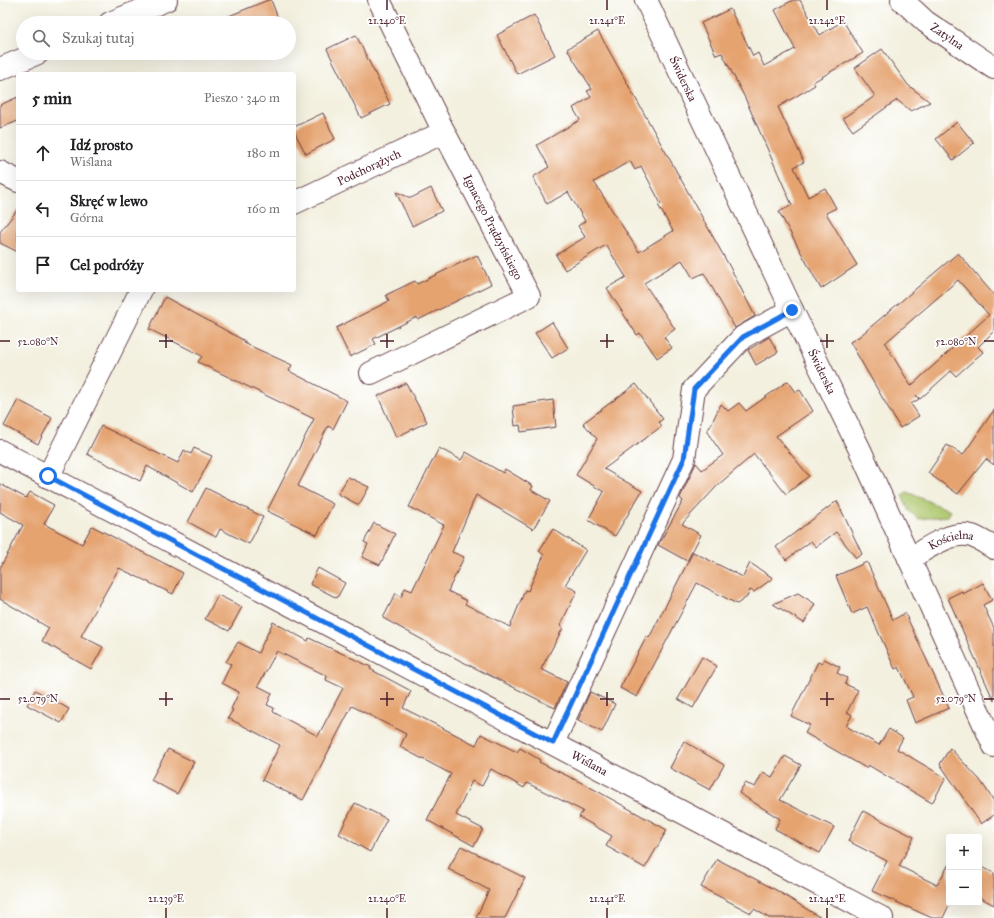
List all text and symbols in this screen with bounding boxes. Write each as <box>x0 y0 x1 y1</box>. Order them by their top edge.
text: 21.240°E <box>368 15 406 27</box>
text: 21.241°E <box>589 15 625 27</box>
text: 21.242°E <box>808 15 846 27</box>
search box <box>16 16 296 60</box>
street label: Zatylna <box>928 20 967 53</box>
icon: search <box>30 27 52 49</box>
text: Szukaj tutaj <box>62 29 134 47</box>
street label: Świderska <box>666 53 700 104</box>
text: 5 min <box>32 88 72 109</box>
text: Pieszo · 340 m <box>204 90 280 106</box>
text: Idź prosto <box>70 136 133 154</box>
icon: ahead <box>32 142 54 164</box>
text: 180 m <box>247 145 280 161</box>
street label: Podchorążych <box>335 146 403 189</box>
text: Wiślana <box>70 154 112 170</box>
street label: Ignacego Prądzyńskiego <box>459 172 526 283</box>
text: Skręć w lewo <box>70 192 148 210</box>
icon: left <box>32 198 54 220</box>
text: 160 m <box>247 201 280 217</box>
text: Górna <box>70 210 104 226</box>
icon: arrive <box>32 254 54 276</box>
text: Cel podróży <box>70 256 144 274</box>
route end <box>783 301 801 319</box>
text: 52.080°N <box>18 336 59 348</box>
text: 52.080°N <box>936 336 977 348</box>
street label: Świderska <box>805 346 839 397</box>
route start <box>39 467 57 485</box>
street label: Kościelna <box>926 528 976 553</box>
text: 52.079°N <box>18 693 59 705</box>
text: 52.079°N <box>936 693 977 705</box>
street label: Wiślana <box>569 748 611 779</box>
map controls <box>946 834 982 906</box>
button: + <box>946 834 982 870</box>
button: − <box>946 870 982 906</box>
text: 21.239°E <box>148 893 184 905</box>
text: 21.240°E <box>368 893 406 905</box>
text: 21.241°E <box>589 893 625 905</box>
text: 21.242°E <box>808 893 846 905</box>

